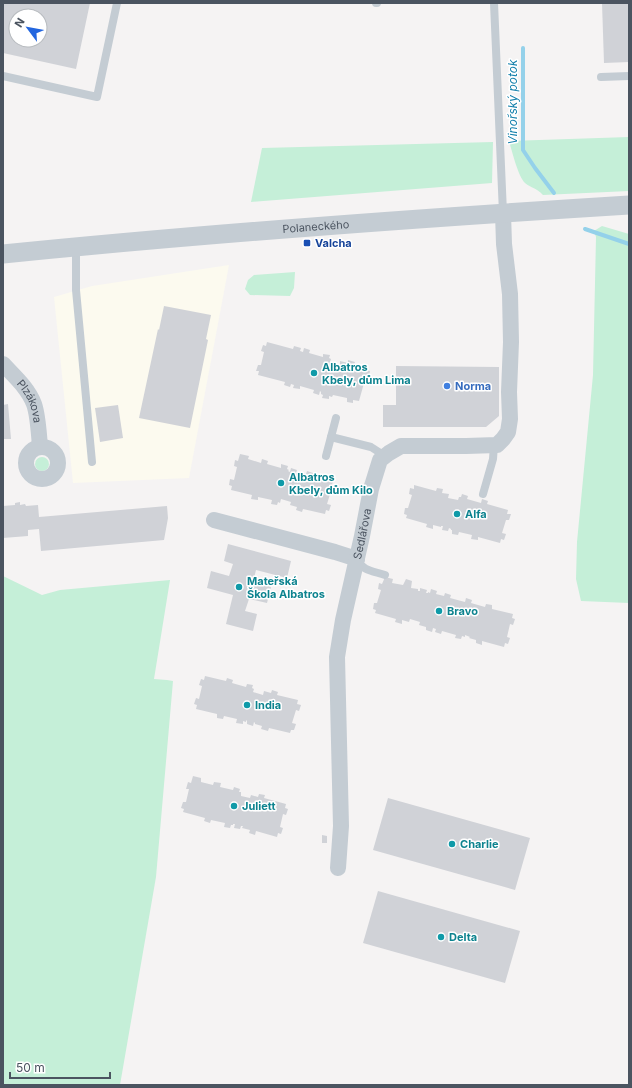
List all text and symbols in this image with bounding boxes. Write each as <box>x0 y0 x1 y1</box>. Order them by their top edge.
north arrow <box>8 8 48 48</box>
text: N <box>11 15 28 30</box>
water label: Vinořský potok <box>505 59 520 145</box>
street label: Polaneckého <box>282 217 350 236</box>
place label: Valcha <box>315 236 352 250</box>
marker: Valcha <box>302 238 312 248</box>
place label: Albatros Kbely, dům Lima <box>322 360 411 387</box>
marker: Albatros Kbely, dům Lima <box>309 368 319 378</box>
street label: Plzákova <box>14 377 45 424</box>
place label: Norma <box>455 379 491 393</box>
marker: Norma <box>442 381 452 391</box>
place label: Albatros Kbely, dům Kilo <box>289 470 373 497</box>
marker: Albatros Kbely, dům Kilo <box>276 478 286 488</box>
street label: Sedlářova <box>350 507 374 561</box>
place label: Alfa <box>465 507 487 521</box>
marker: Alfa <box>452 509 462 519</box>
place label: Mateřská Škola Albatros <box>247 574 325 601</box>
marker: Mateřská Škola Albatros <box>234 582 244 592</box>
place label: Bravo <box>447 604 478 618</box>
marker: Bravo <box>434 606 444 616</box>
place label: India <box>255 698 281 712</box>
marker: India <box>242 700 252 710</box>
place label: Juliett <box>242 799 275 813</box>
marker: Juliett <box>229 801 239 811</box>
place label: Charlie <box>460 837 499 851</box>
marker: Charlie <box>447 839 457 849</box>
place label: Delta <box>449 930 477 944</box>
marker: Delta <box>436 932 446 942</box>
scale bar <box>10 1054 110 1080</box>
text: 50 m <box>16 1060 45 1075</box>

